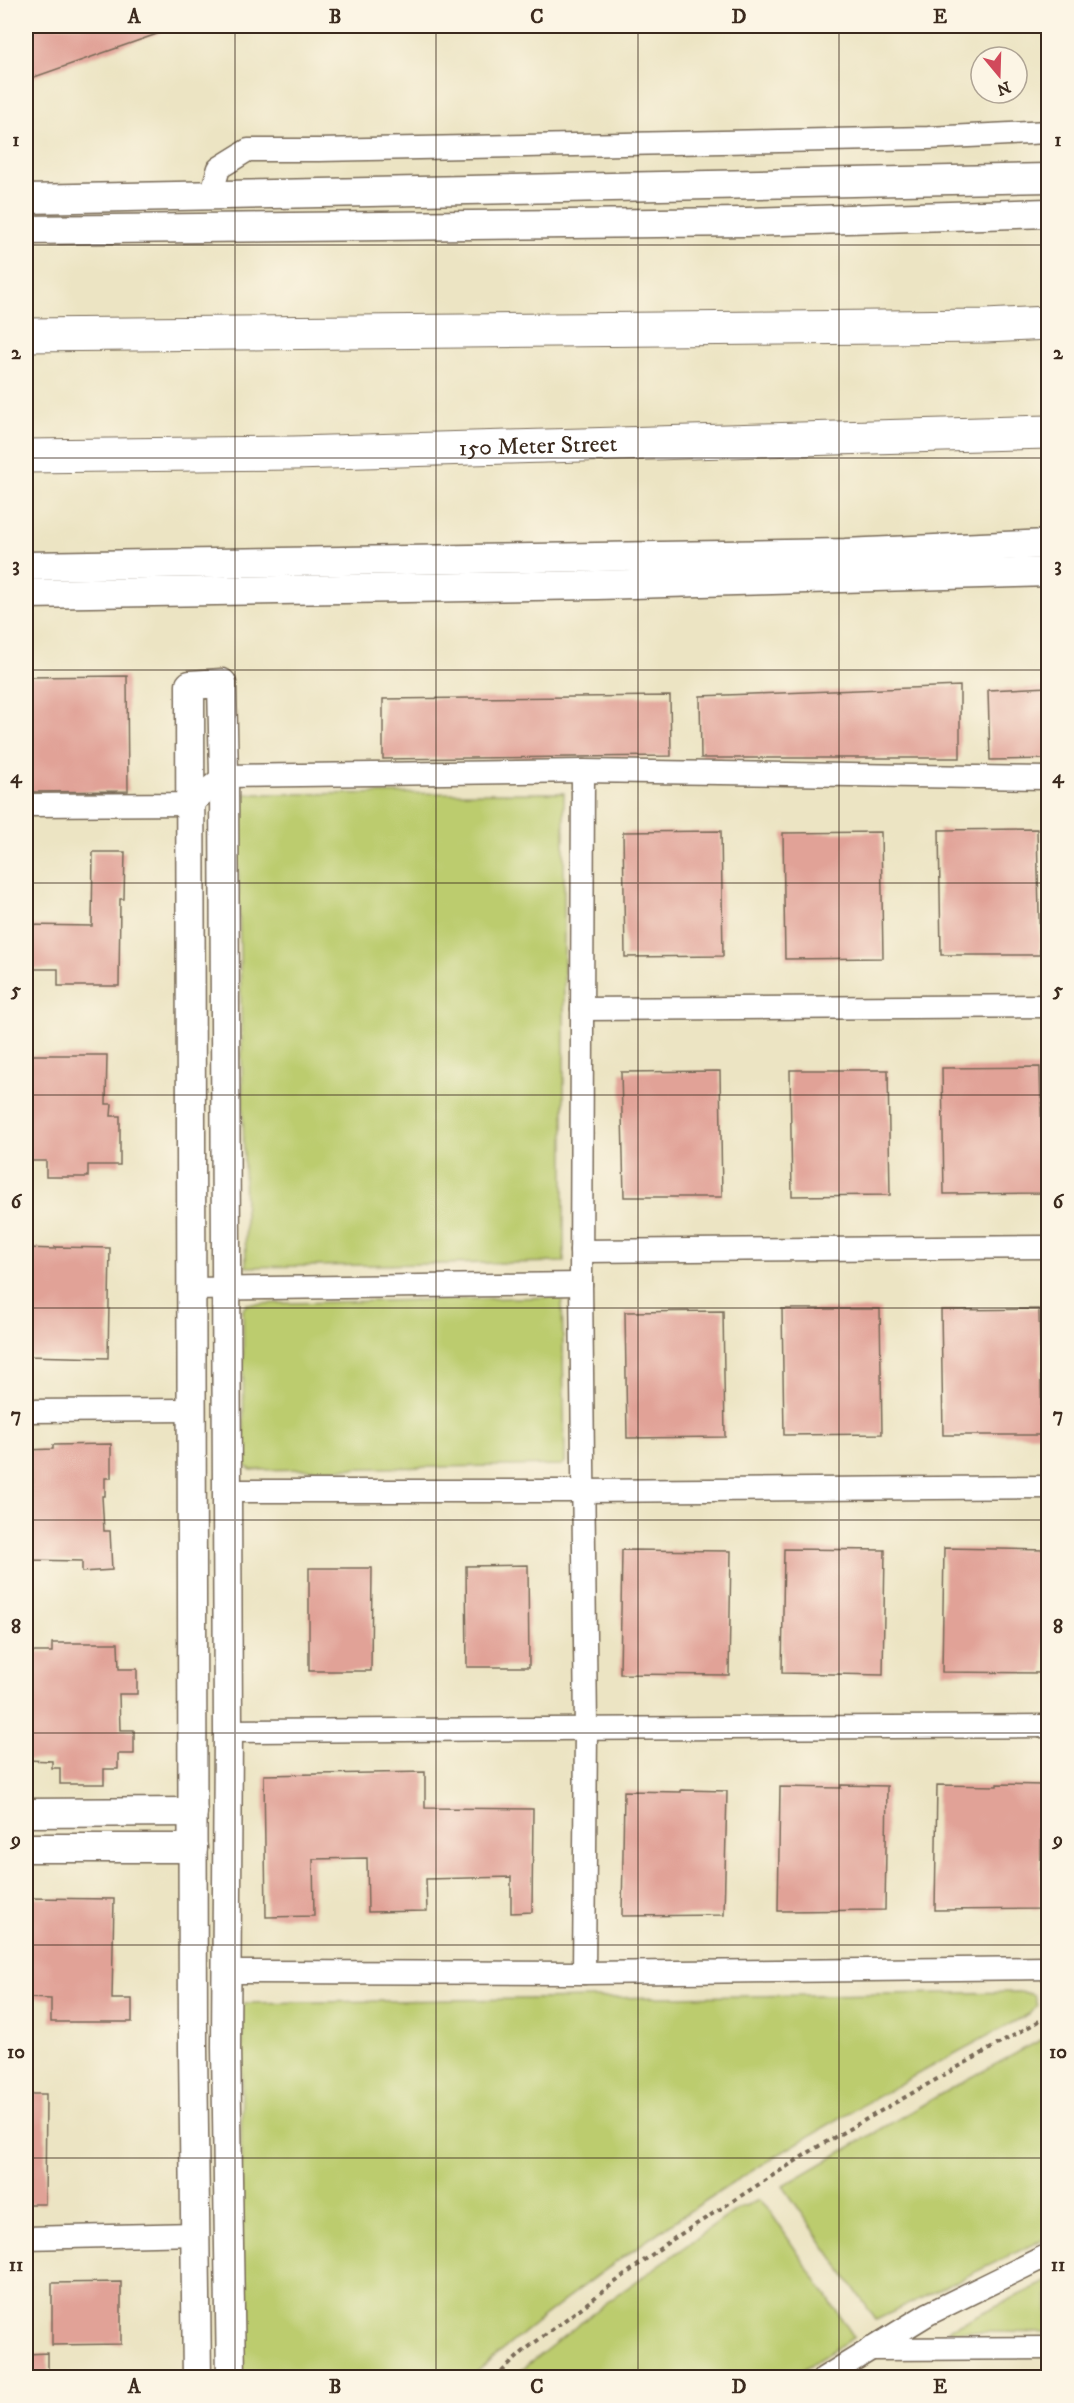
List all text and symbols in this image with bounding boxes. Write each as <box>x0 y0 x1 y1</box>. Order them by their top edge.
text: A <box>127 5 142 30</box>
text: B <box>329 5 341 30</box>
text: C <box>530 5 544 30</box>
text: D <box>732 5 747 30</box>
text: E <box>933 5 947 30</box>
north arrow <box>969 45 1029 105</box>
text: N <box>994 77 1013 100</box>
text: 1 <box>12 128 20 153</box>
text: 1 <box>1054 128 1062 153</box>
text: 2 <box>11 341 22 366</box>
text: 2 <box>1053 341 1064 366</box>
street label: 150 Meter Street <box>458 429 618 463</box>
text: 3 <box>12 553 20 578</box>
text: 3 <box>1054 553 1062 578</box>
text: 4 <box>10 765 23 790</box>
text: 4 <box>1052 765 1065 790</box>
text: 5 <box>10 978 21 1003</box>
text: 5 <box>1052 978 1063 1003</box>
text: 6 <box>11 1190 23 1215</box>
text: 6 <box>1053 1190 1065 1215</box>
text: 7 <box>11 1403 21 1428</box>
text: 7 <box>1053 1403 1063 1428</box>
text: 8 <box>11 1615 21 1640</box>
text: 8 <box>1053 1615 1063 1640</box>
text: 9 <box>9 1828 21 1853</box>
text: 9 <box>1051 1828 1063 1853</box>
text: 10 <box>7 2040 25 2065</box>
text: 10 <box>1049 2040 1067 2065</box>
text: 11 <box>9 2253 23 2278</box>
text: 11 <box>1051 2253 1065 2278</box>
text: A <box>127 2375 142 2400</box>
text: B <box>329 2375 341 2400</box>
text: C <box>530 2375 544 2400</box>
text: D <box>732 2375 747 2400</box>
text: E <box>933 2375 947 2400</box>

